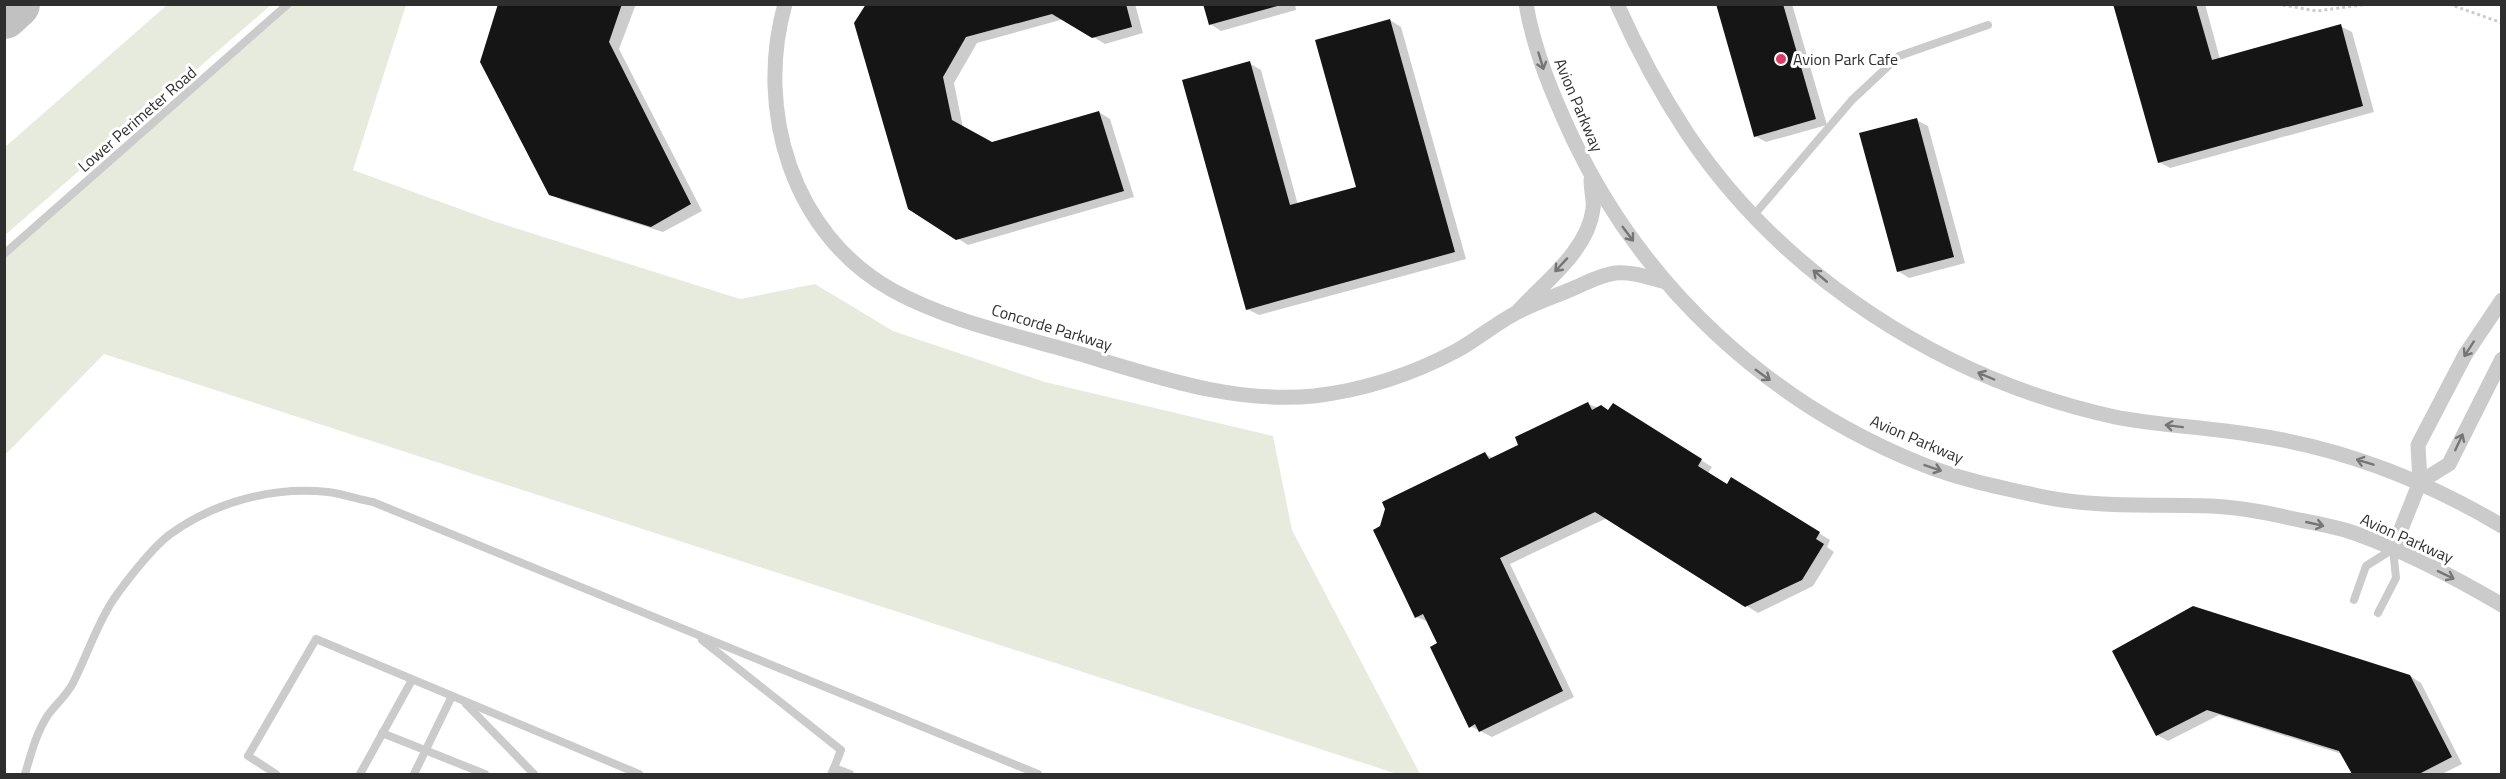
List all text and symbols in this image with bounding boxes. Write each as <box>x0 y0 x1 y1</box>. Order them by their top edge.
place label: Avion Park Cafe <box>1793 47 1898 71</box>
one-way arrow <box>1536 51 1547 70</box>
marker: Avion Park Cafe <box>1774 52 1788 66</box>
street label: Avion Parkway <box>1549 55 1610 156</box>
street label: Lower Perimeter Road <box>72 61 202 177</box>
one-way arrow <box>1622 226 1634 242</box>
one-way arrow <box>1553 258 1568 273</box>
one-way arrow <box>1812 269 1828 282</box>
street label: Concorde Parkway <box>989 297 1115 357</box>
one-way arrow <box>2463 340 2476 357</box>
one-way arrow <box>1754 368 1770 381</box>
one-way arrow <box>1978 370 1996 381</box>
street label: Avion Parkway <box>1867 409 1968 470</box>
one-way arrow <box>2165 420 2184 431</box>
one-way arrow <box>2454 434 2466 452</box>
one-way arrow <box>2356 456 2375 467</box>
one-way arrow <box>1923 463 1942 474</box>
street label: Avion Parkway <box>2357 507 2458 569</box>
one-way arrow <box>2305 519 2324 530</box>
one-way arrow <box>2436 569 2454 581</box>

